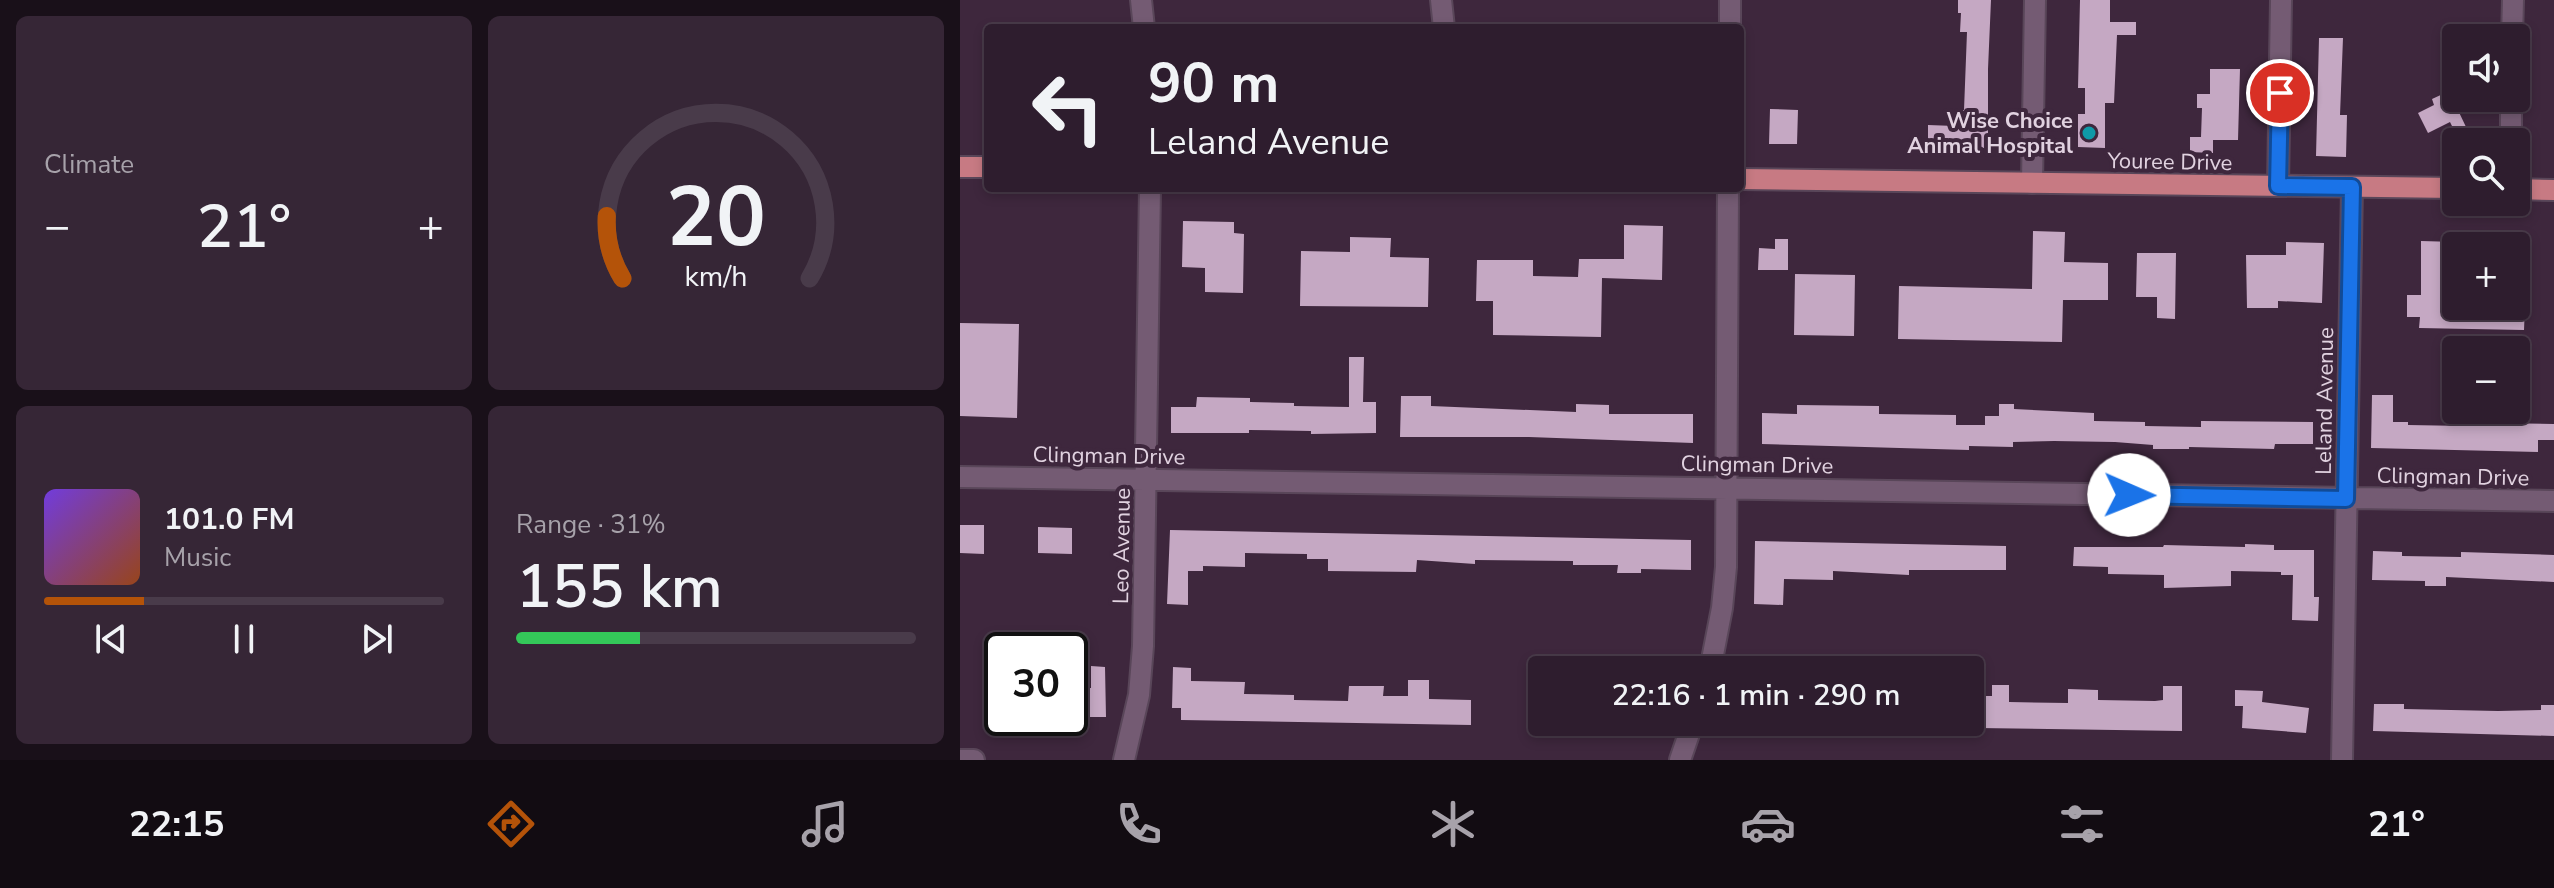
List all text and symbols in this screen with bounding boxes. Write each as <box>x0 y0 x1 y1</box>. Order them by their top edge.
map controls <box>2442 24 2530 424</box>
button: sound <box>2442 24 2530 112</box>
text: 90 m <box>1148 45 1279 122</box>
icon: left <box>1016 56 1120 160</box>
pin <box>2246 59 2314 127</box>
icon: arrive <box>2258 71 2302 115</box>
place label: Wise Choice Animal Hospital <box>1907 106 2073 161</box>
text: Leland Avenue <box>1148 118 1389 167</box>
marker: Wise Choice Animal Hospital <box>2080 124 2098 142</box>
button: search <box>2442 128 2530 216</box>
street label: Youree Drive <box>2106 146 2233 178</box>
text: Climate <box>44 147 134 182</box>
text: 20 <box>666 161 766 274</box>
text: 21° <box>197 186 291 268</box>
text: − <box>44 197 70 257</box>
text: + <box>418 197 444 257</box>
button: + <box>2442 232 2530 320</box>
text: km/h <box>685 257 747 296</box>
street label: Leland Avenue <box>2309 327 2341 475</box>
button: − <box>2442 336 2530 424</box>
street label: Clingman Drive <box>1032 440 1186 472</box>
street label: Clingman Drive <box>1680 449 1834 481</box>
position arrow <box>2087 453 2171 537</box>
street label: Clingman Drive <box>2376 461 2530 493</box>
street label: Leo Avenue <box>1106 488 1138 604</box>
text: 101.0 FM <box>164 499 294 540</box>
text: Range · 31% <box>516 507 666 542</box>
text: Music <box>164 540 231 575</box>
text: 155 km <box>516 546 723 628</box>
icon: previous <box>89 617 133 661</box>
icon: pause <box>222 617 266 661</box>
icon: next <box>355 617 399 661</box>
speed limit sign: 30 <box>984 632 1088 736</box>
text: 22:16 · 1 min · 290 m <box>1611 675 1901 716</box>
icon: directions <box>483 796 539 852</box>
icon: music <box>797 796 853 852</box>
icon: phone <box>1111 796 1167 852</box>
icon: climate <box>1425 796 1481 852</box>
icon: car <box>1740 796 1796 852</box>
icon: filters <box>2054 796 2110 852</box>
text: 22:15 <box>129 800 224 849</box>
text: 21° <box>2368 800 2425 849</box>

